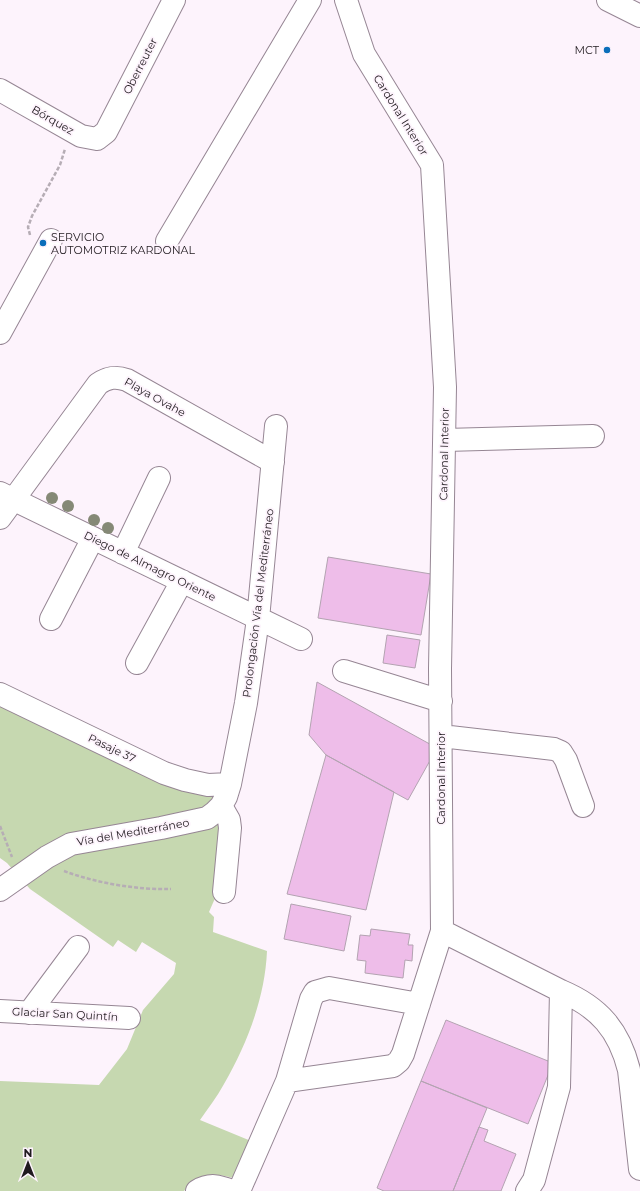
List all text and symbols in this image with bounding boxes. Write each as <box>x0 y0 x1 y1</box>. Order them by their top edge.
street label: Oberreuter <box>120 36 160 96</box>
place label: MCT <box>575 43 600 57</box>
marker: MCT <box>602 45 612 55</box>
street label: Cardonal Interior <box>370 72 432 158</box>
street label: Bórquez <box>29 102 77 138</box>
place label: SERVICIO AUTOMOTRIZ KARDONAL <box>51 230 195 257</box>
marker: SERVICIO AUTOMOTRIZ KARDONAL <box>38 238 48 248</box>
street label: Playa Ovahe <box>122 374 188 420</box>
street label: Cardonal Interior <box>436 407 452 501</box>
street label: Prolongación Vía del Mediterráneo <box>239 508 277 698</box>
street label: Diego de Almagro Oriente <box>82 528 219 604</box>
street label: Pasaje 37 <box>86 730 138 766</box>
street label: Cardonal Interior <box>434 732 448 824</box>
street label: Vía del Mediterráneo <box>76 815 190 849</box>
street label: Glaciar San Quintín <box>12 1004 118 1024</box>
north arrow <box>8 1143 48 1183</box>
text: N <box>24 1146 32 1160</box>

